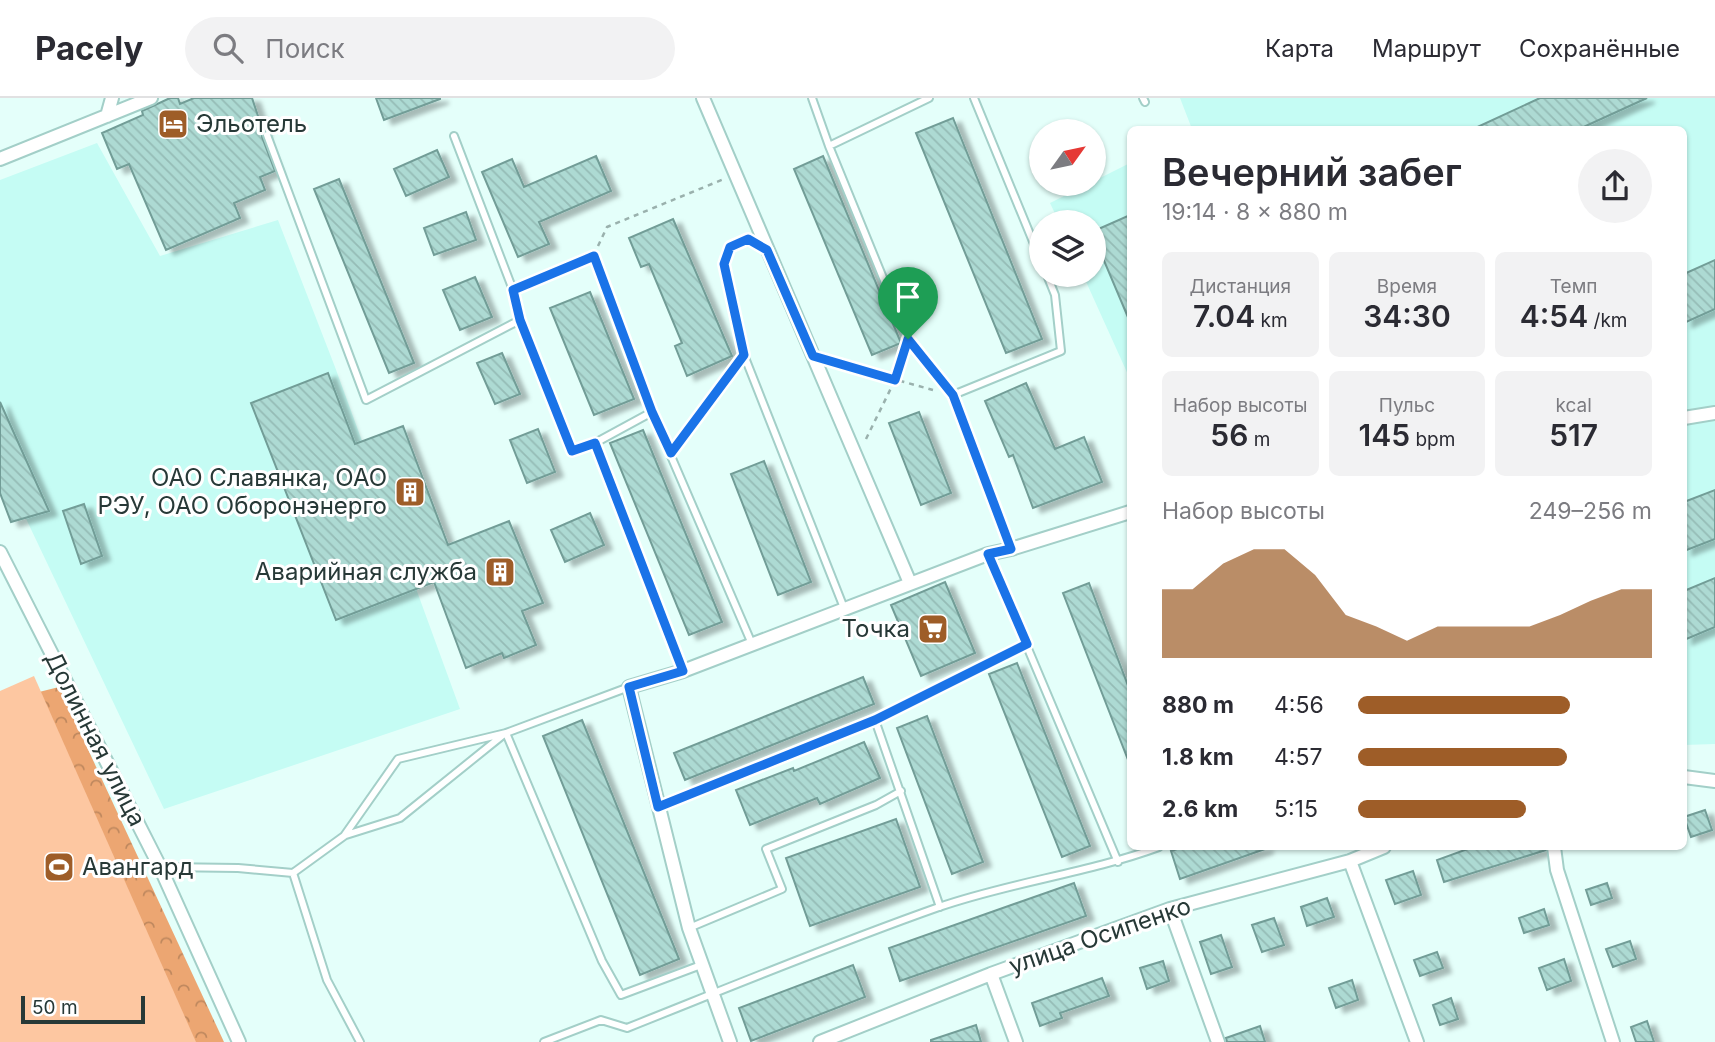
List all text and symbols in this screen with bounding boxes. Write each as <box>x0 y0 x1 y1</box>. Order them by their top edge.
search box <box>185 17 675 80</box>
text: Pacely <box>35 28 143 68</box>
icon: search <box>209 29 247 67</box>
text: Поиск <box>265 33 345 64</box>
text: Карта <box>1265 34 1334 63</box>
text: Маршрут <box>1372 34 1481 63</box>
text: Сохранённые <box>1519 34 1680 63</box>
hotel icon: Эльотель <box>156 107 190 141</box>
place label: Эльотель <box>196 109 307 138</box>
north arrow <box>1029 119 1106 196</box>
map controls <box>1029 119 1106 287</box>
text: Вечерний забег <box>1162 149 1462 195</box>
button: share <box>1578 149 1652 223</box>
text: 19:14 · 8 × 880 m <box>1162 198 1348 226</box>
button: layers <box>1029 210 1106 287</box>
pin <box>878 267 938 339</box>
text: Дистанция <box>1190 275 1291 298</box>
text: Время <box>1377 275 1437 298</box>
text: Темп <box>1550 275 1598 298</box>
icon: arrive <box>889 278 927 316</box>
text: 7.04 <box>1193 298 1255 334</box>
text: 34:30 <box>1363 298 1451 334</box>
text: 4:54 <box>1520 298 1588 334</box>
text: km <box>1255 309 1288 332</box>
text: /km <box>1588 309 1628 332</box>
text: Набор высоты <box>1173 394 1308 417</box>
text: Пульс <box>1379 394 1435 417</box>
text: kcal <box>1556 394 1592 417</box>
text: 56 <box>1210 417 1248 453</box>
text: 145 <box>1359 417 1410 453</box>
text: 517 <box>1549 417 1598 453</box>
text: m <box>1248 428 1270 451</box>
text: bpm <box>1410 428 1455 451</box>
place label: ОАО Славянка, ОАО РЭУ, ОАО Оборонэнерго <box>98 463 387 520</box>
building icon: ОАО Славянка, ОАО РЭУ, ОАО Оборонэнерго <box>393 475 427 509</box>
text: Набор высоты <box>1162 497 1325 525</box>
text: 249–256 m <box>1529 497 1652 525</box>
building icon: Аварийная служба <box>483 555 517 589</box>
place label: Аварийная служба <box>255 557 477 586</box>
supermarket icon: Точка <box>916 612 950 646</box>
place label: Точка <box>841 614 910 643</box>
street label: Долинная улица <box>39 647 152 831</box>
text: 880 m <box>1162 691 1234 719</box>
text: 4:56 <box>1274 691 1324 719</box>
text: 1.8 km <box>1162 743 1234 771</box>
text: 4:57 <box>1274 743 1322 771</box>
text: 2.6 km <box>1162 795 1238 823</box>
text: 5:15 <box>1274 795 1318 823</box>
sports icon: Авангард <box>42 850 76 884</box>
place label: Авангард <box>82 852 194 881</box>
street label: улица Осипенко <box>1005 891 1195 980</box>
scale bar <box>21 993 145 1025</box>
text: 50 m <box>32 996 78 1019</box>

